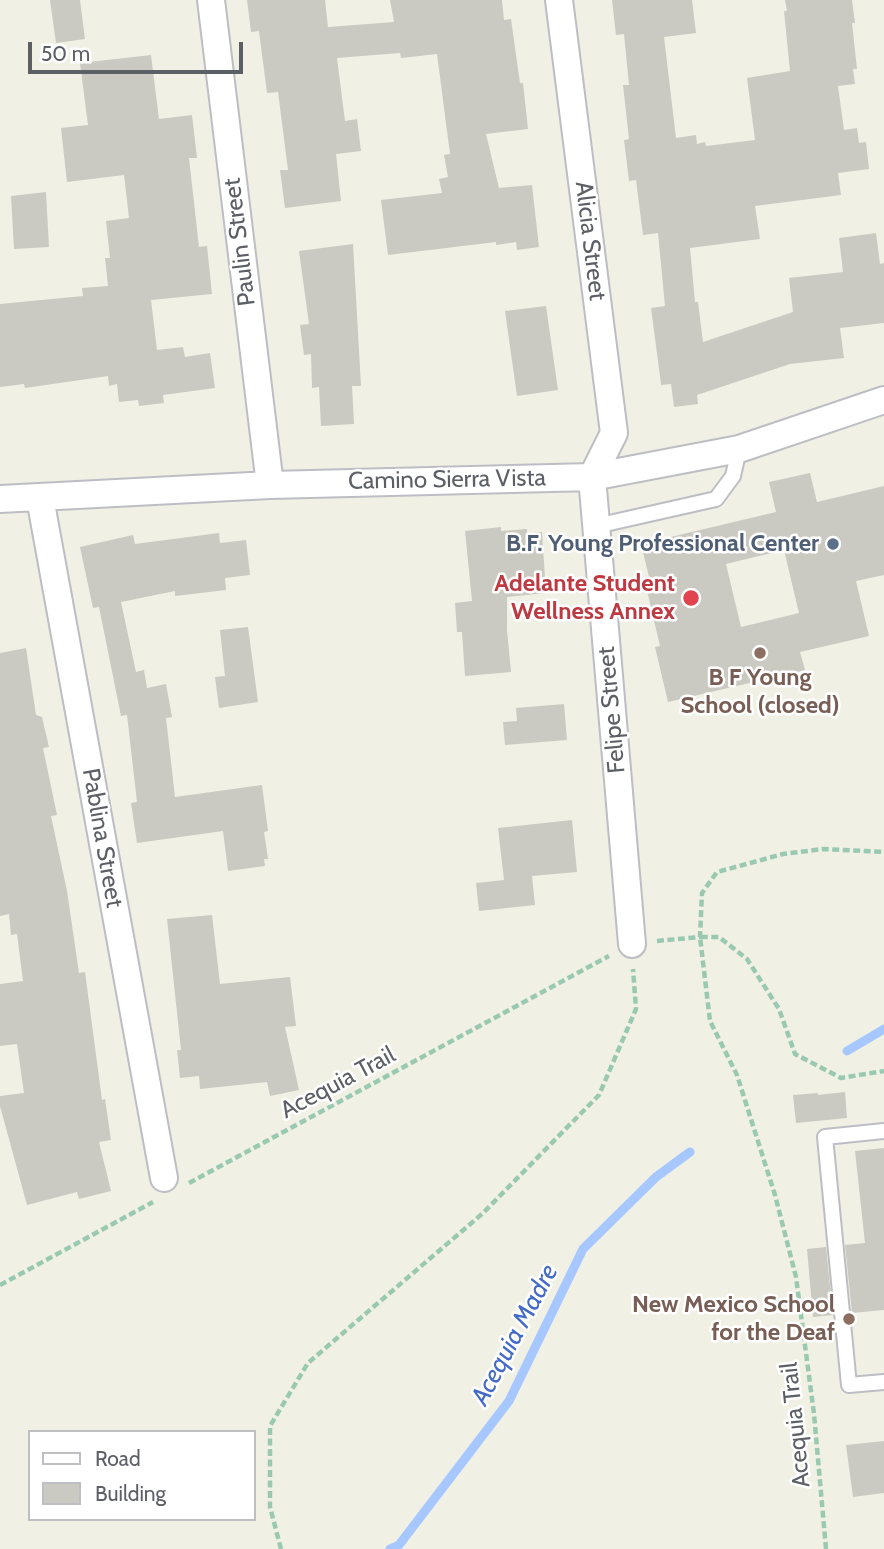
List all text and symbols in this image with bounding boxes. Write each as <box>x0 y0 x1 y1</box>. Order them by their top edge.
scale bar <box>32 28 247 72</box>
text: 50 m <box>41 41 90 66</box>
street label: Paulin Street <box>218 176 262 308</box>
street label: Alicia Street <box>568 180 612 302</box>
street label: Camino Sierra Vista <box>348 464 546 496</box>
place label: B.F. Young Professional Center <box>506 530 819 558</box>
marker: B.F. Young Professional Center <box>825 536 841 552</box>
place label: Adelante Student Wellness Annex <box>494 570 675 626</box>
marker: Adelante Student Wellness Annex <box>681 588 701 608</box>
street label: Felipe Street <box>592 645 632 775</box>
marker: B F Young School (closed) <box>752 645 768 661</box>
place label: B F Young School (closed) <box>680 664 840 720</box>
street label: Pablina Street <box>76 766 128 910</box>
street label: Acequia Trail <box>276 1041 400 1125</box>
water label: Acequia Madre <box>465 1259 565 1411</box>
place label: New Mexico School for the Deaf <box>632 1291 835 1347</box>
marker: New Mexico School for the Deaf <box>841 1311 857 1327</box>
street label: Acequia Trail <box>775 1361 817 1489</box>
legend <box>28 1430 256 1521</box>
text: Road <box>95 1446 141 1471</box>
text: Building <box>95 1481 166 1506</box>

